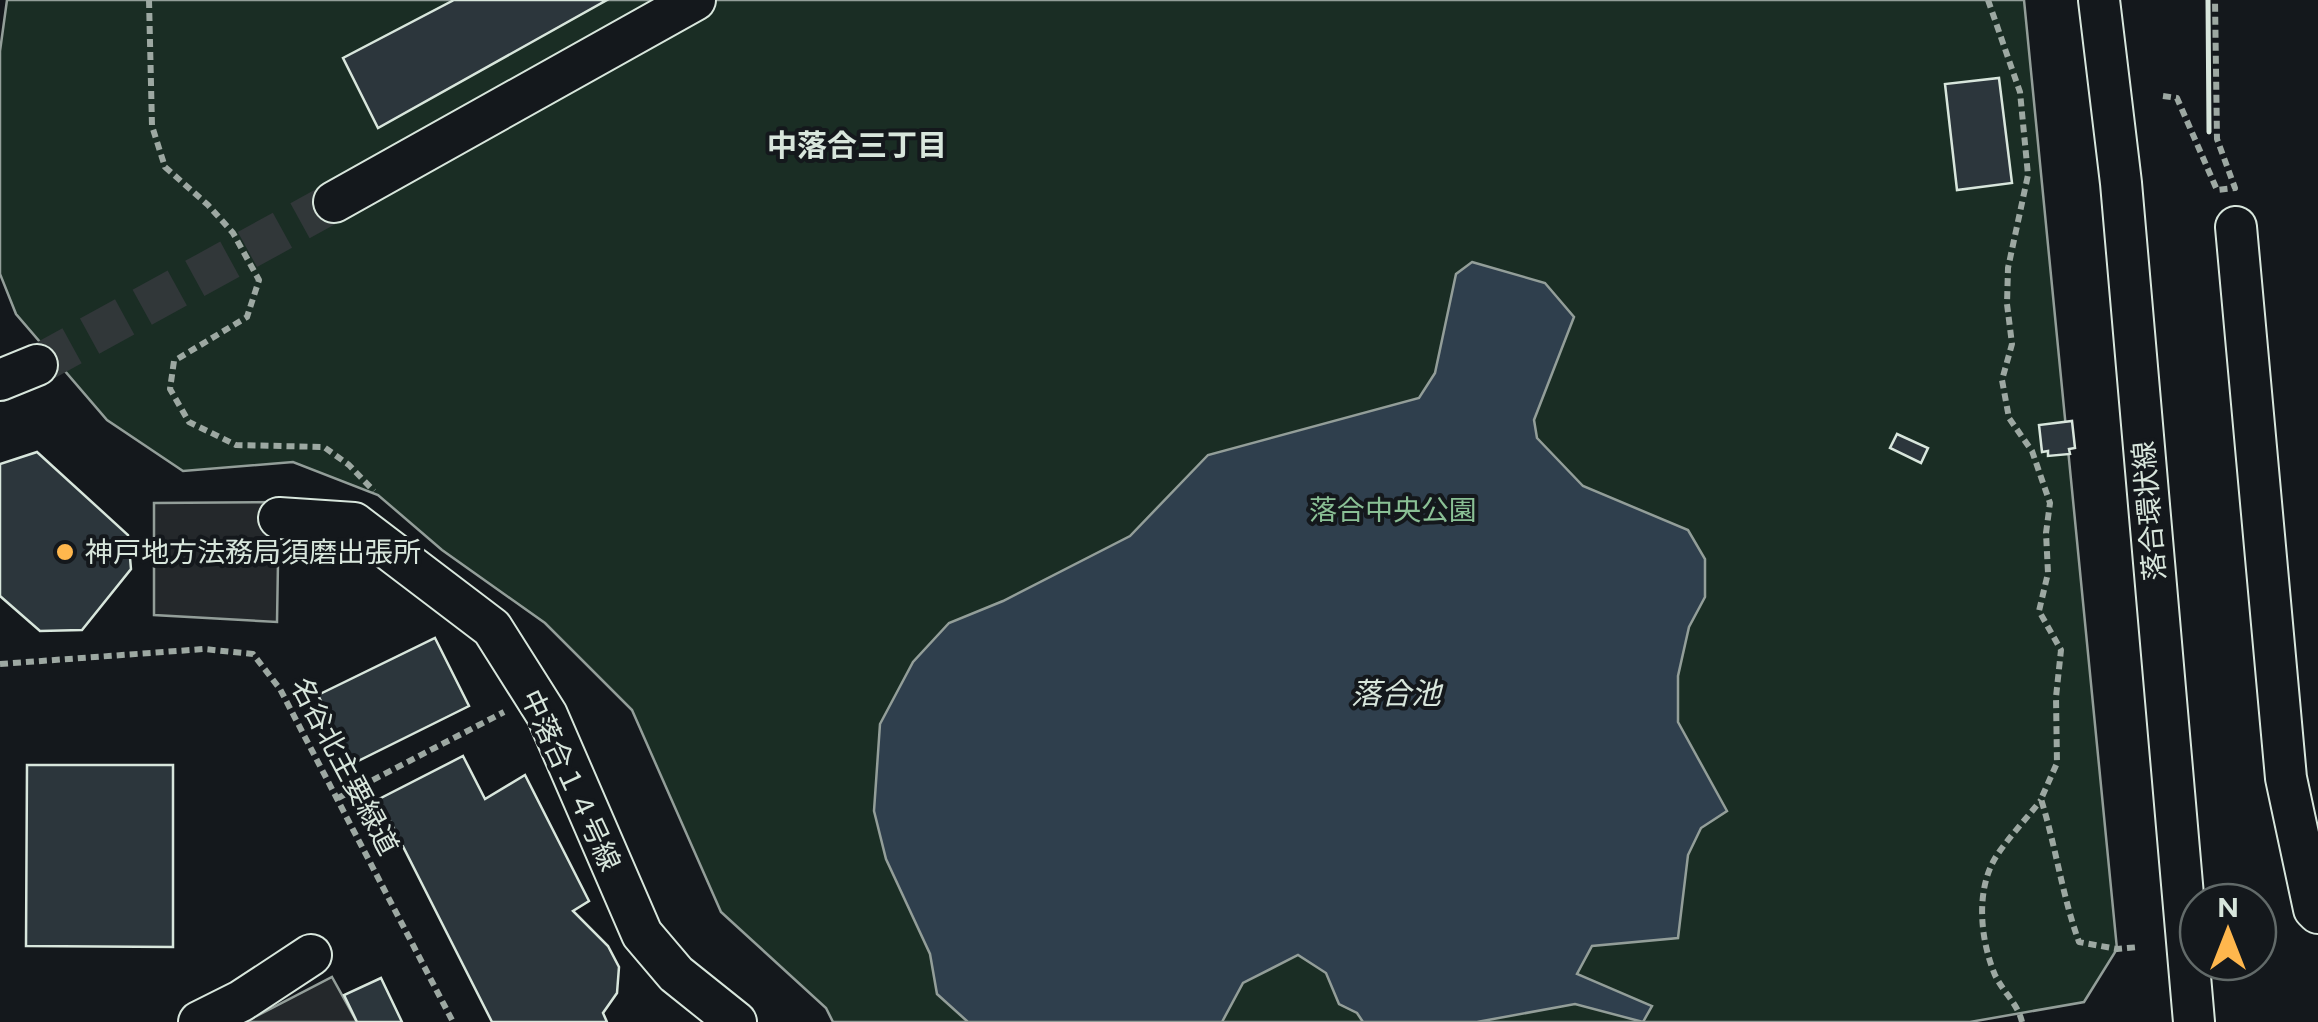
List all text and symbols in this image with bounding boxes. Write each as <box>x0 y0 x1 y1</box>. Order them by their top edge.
district label: 中落合三丁目 <box>767 127 947 164</box>
street label: 落合環状線 <box>2126 440 2172 582</box>
park label: 落合中央公園 <box>1309 493 1477 527</box>
place label: 神戸地方法務局須磨出張所 <box>85 535 421 569</box>
marker: 神戸地方法務局須磨出張所 <box>54 541 76 563</box>
street label: 名谷北主要緑道 <box>284 671 406 861</box>
water label: 落合池 <box>1351 675 1444 712</box>
street label: 中落合１４号線 <box>514 684 628 876</box>
north arrow <box>2178 882 2278 982</box>
text: N <box>2217 890 2239 924</box>

